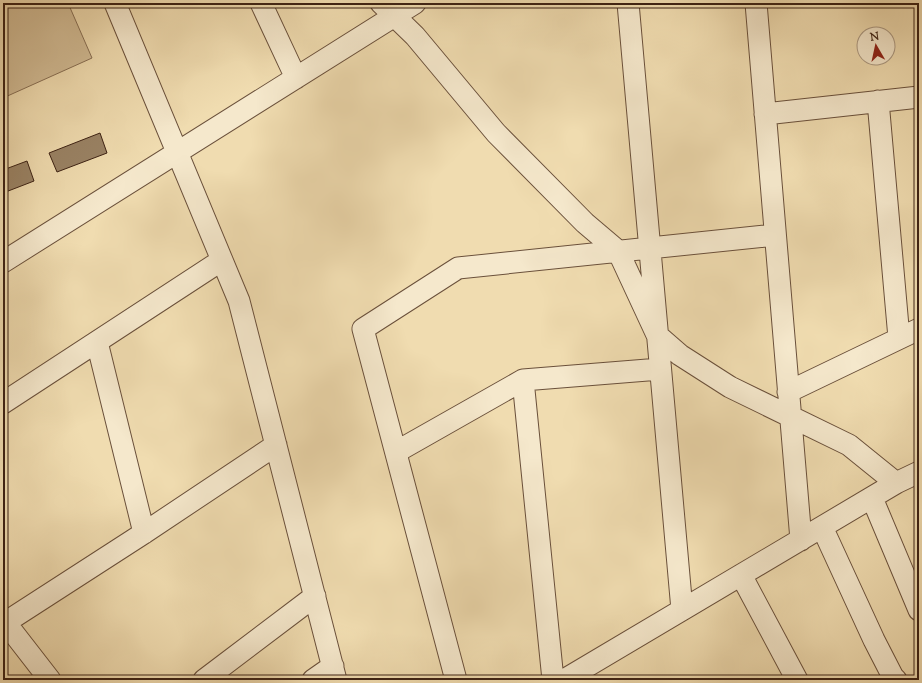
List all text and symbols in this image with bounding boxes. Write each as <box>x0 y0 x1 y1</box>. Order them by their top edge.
north arrow <box>856 26 896 66</box>
text: N <box>868 28 880 46</box>

